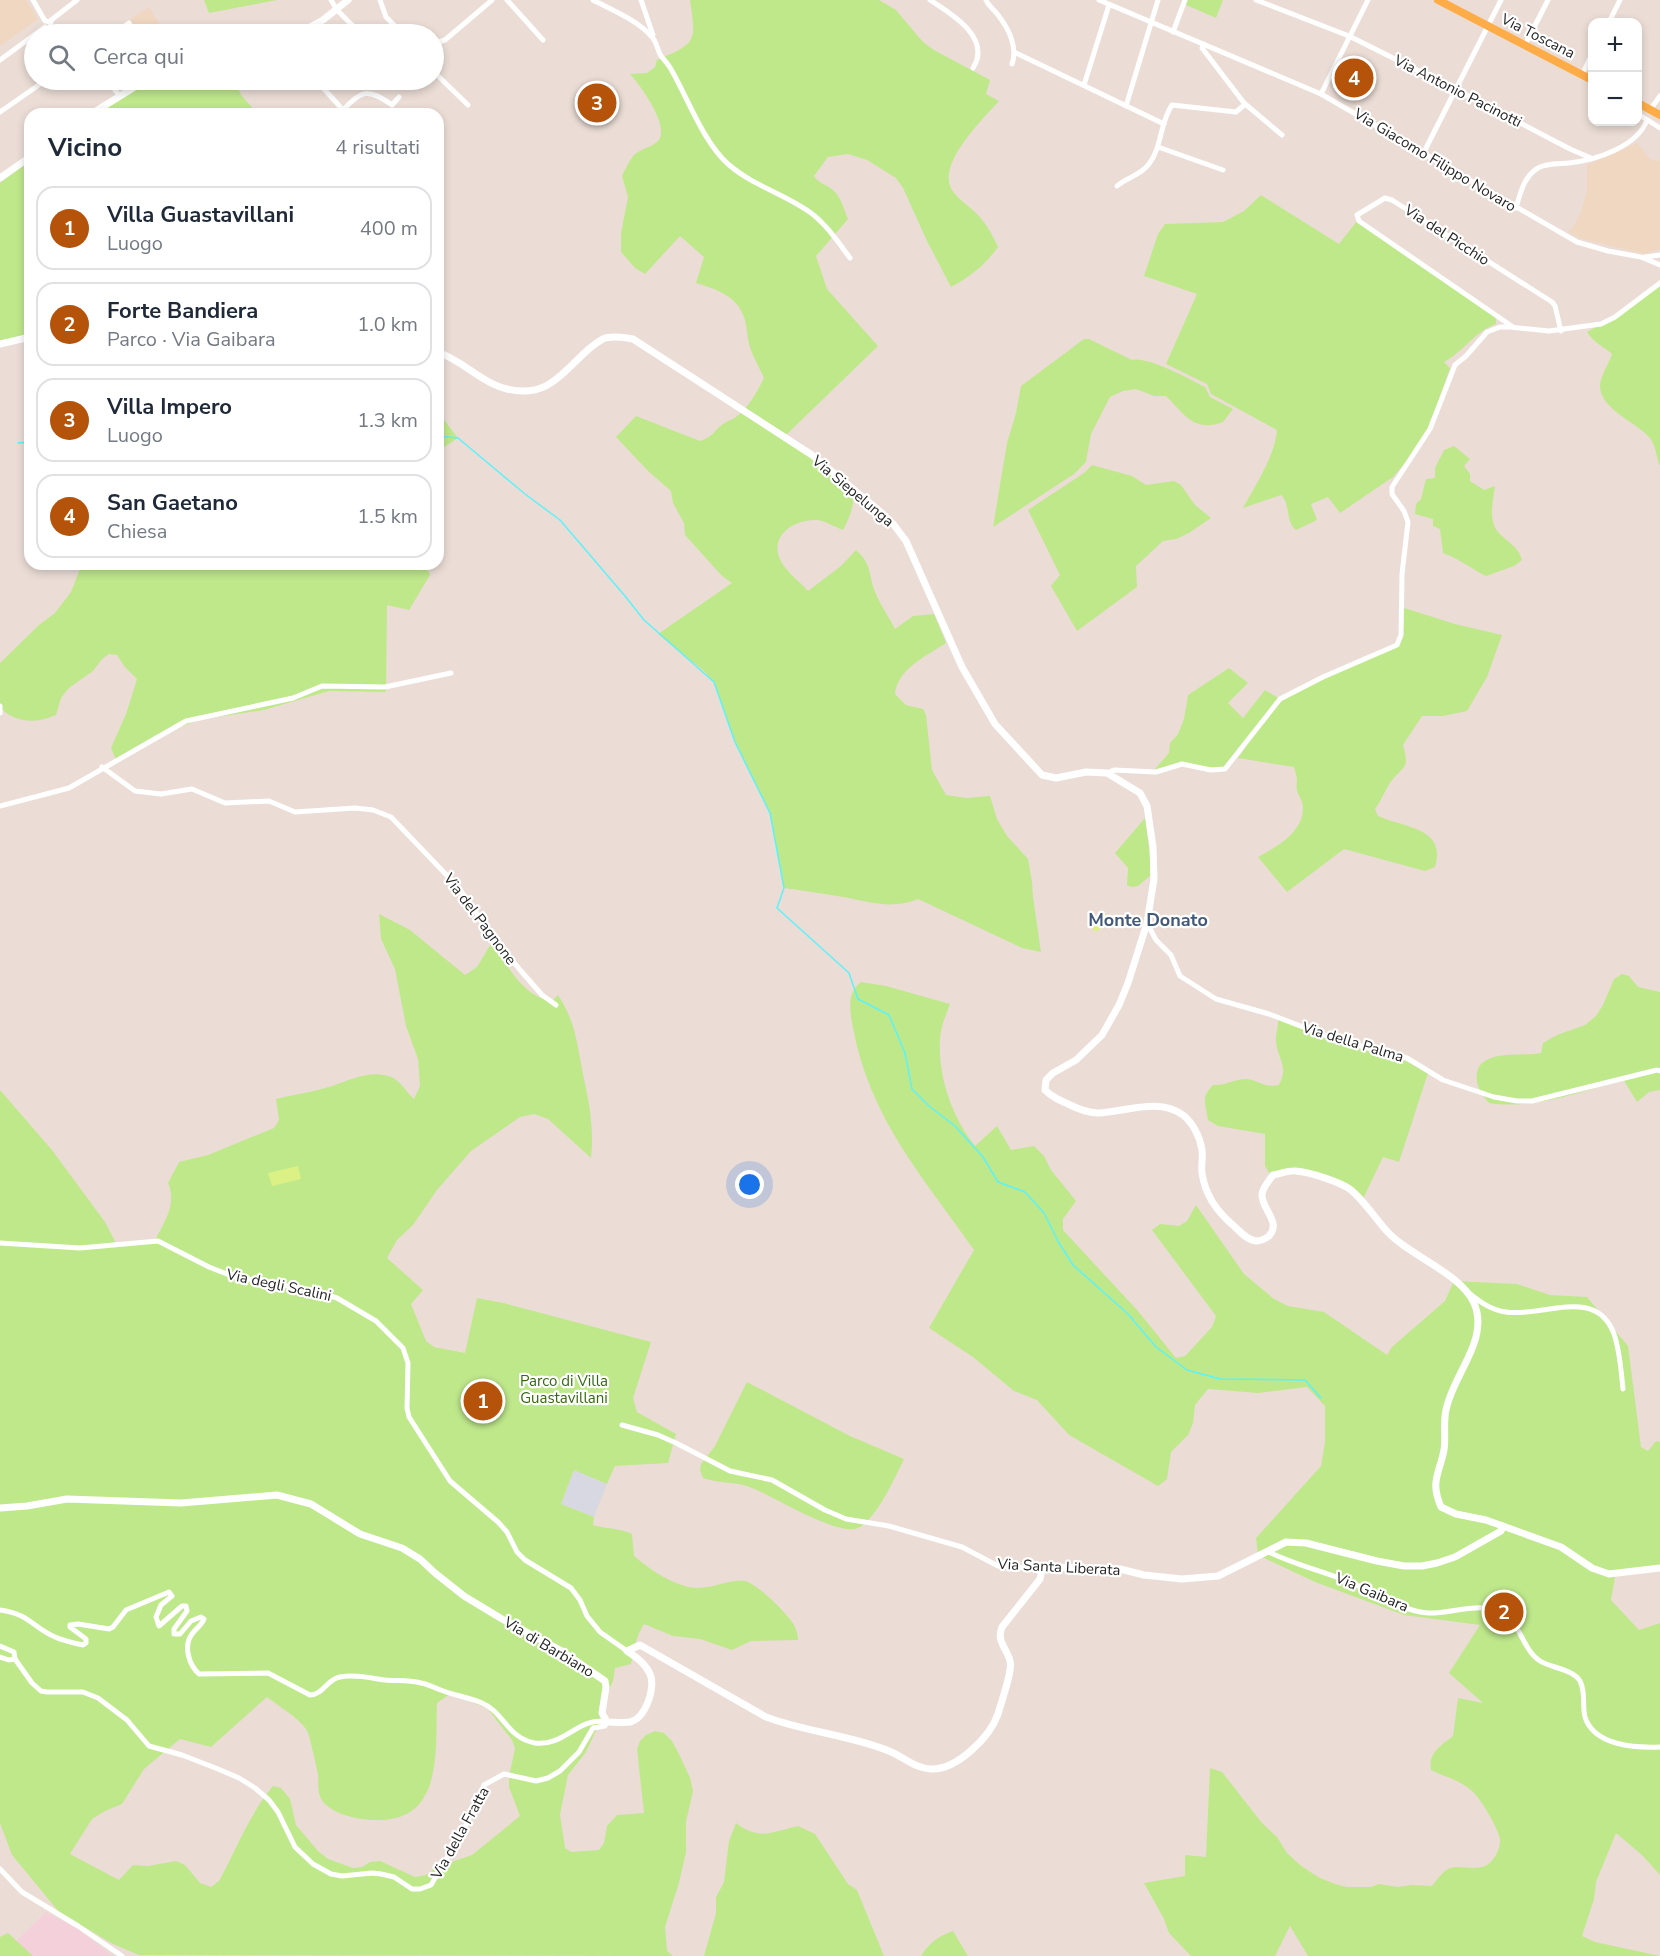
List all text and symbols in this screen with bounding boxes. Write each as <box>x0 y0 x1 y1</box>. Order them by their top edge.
street label: Via Toscana <box>1497 8 1578 63</box>
map controls <box>1588 18 1642 126</box>
button: + <box>1588 18 1642 72</box>
search box <box>24 24 444 90</box>
icon: search <box>45 41 78 74</box>
text: Cerca qui <box>93 42 184 72</box>
street label: Via Antonio Pacinotti <box>1390 50 1525 132</box>
pin: 4 <box>1334 56 1374 100</box>
button: − <box>1588 72 1642 126</box>
pin: 3 <box>578 80 616 126</box>
street label: Via Giacomo Filippo Novaro <box>1349 103 1520 216</box>
text: Vicino <box>48 130 122 165</box>
text: 4 risultati <box>335 134 420 161</box>
street label: Via del Picchio <box>1400 199 1493 270</box>
text: Villa Guastavillani <box>107 200 294 230</box>
text: 1 <box>64 215 76 242</box>
text: 400 m <box>360 215 418 242</box>
text: Luogo <box>107 230 163 257</box>
text: Forte Bandiera <box>107 296 258 326</box>
text: 2 <box>64 311 76 338</box>
text: 1.0 km <box>357 311 418 338</box>
text: Parco · Via Gaibara <box>107 326 276 353</box>
text: Villa Impero <box>107 392 232 422</box>
text: 3 <box>64 407 76 434</box>
text: 1.3 km <box>357 407 418 434</box>
text: Luogo <box>107 422 163 449</box>
street label: Via Siepelunga <box>807 450 898 531</box>
text: San Gaetano <box>107 488 238 518</box>
text: 4 <box>64 503 76 530</box>
text: 1.5 km <box>357 503 418 530</box>
text: Chiesa <box>107 518 167 545</box>
street label: Via del Pagnone <box>438 868 521 969</box>
district label: Monte Donato <box>1088 908 1208 932</box>
street label: Via della Palma <box>1299 1017 1406 1067</box>
your location <box>735 1170 764 1199</box>
street label: Via degli Scalini <box>224 1264 333 1306</box>
park label: Parco di Villa Guastavillani <box>520 1371 608 1408</box>
pin: 1 <box>464 1378 502 1424</box>
street label: Via Santa Liberata <box>996 1554 1121 1580</box>
street label: Via Gaibara <box>1331 1567 1412 1616</box>
pin: 2 <box>1484 1590 1524 1634</box>
street label: Via di Barbiano <box>499 1612 598 1682</box>
street label: Via della Fratta <box>426 1783 494 1884</box>

